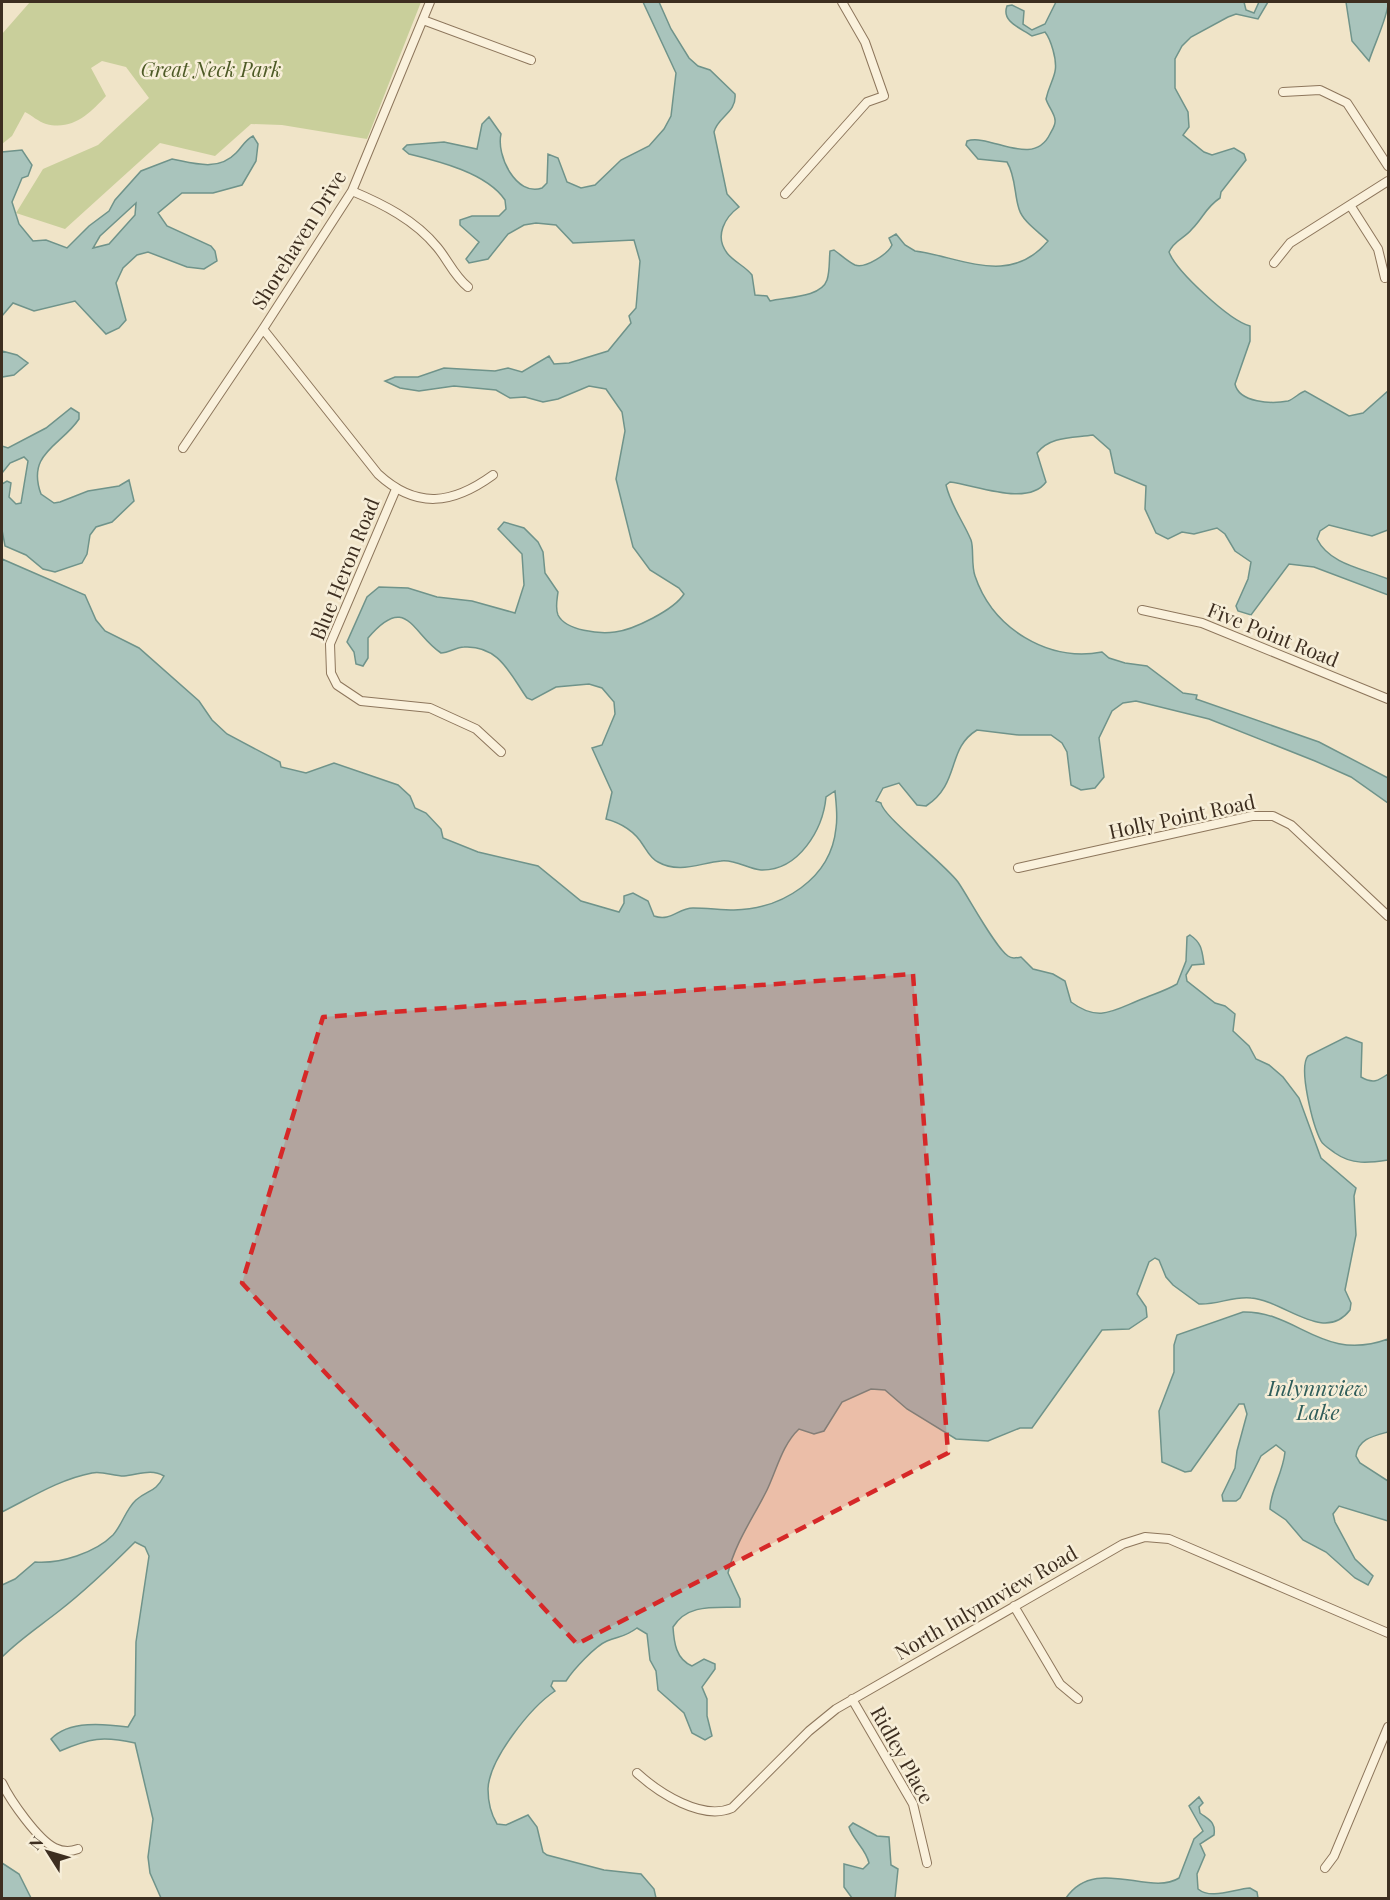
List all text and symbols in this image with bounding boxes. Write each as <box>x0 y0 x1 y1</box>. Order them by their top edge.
park label: Great Neck Park <box>141 55 281 82</box>
street label: Shorehaven Drive <box>244 164 351 314</box>
street label: Blue Heron Road <box>303 493 385 644</box>
street label: Five Point Road <box>1204 595 1344 672</box>
street label: Holly Point Road <box>1106 787 1258 844</box>
water label: Inlynnview Lake <box>1267 1373 1368 1425</box>
street label: North Inlynnview Road <box>889 1538 1082 1665</box>
street label: Ridley Place <box>865 1701 941 1808</box>
north arrow <box>18 1822 78 1882</box>
text: N <box>24 1831 48 1854</box>

